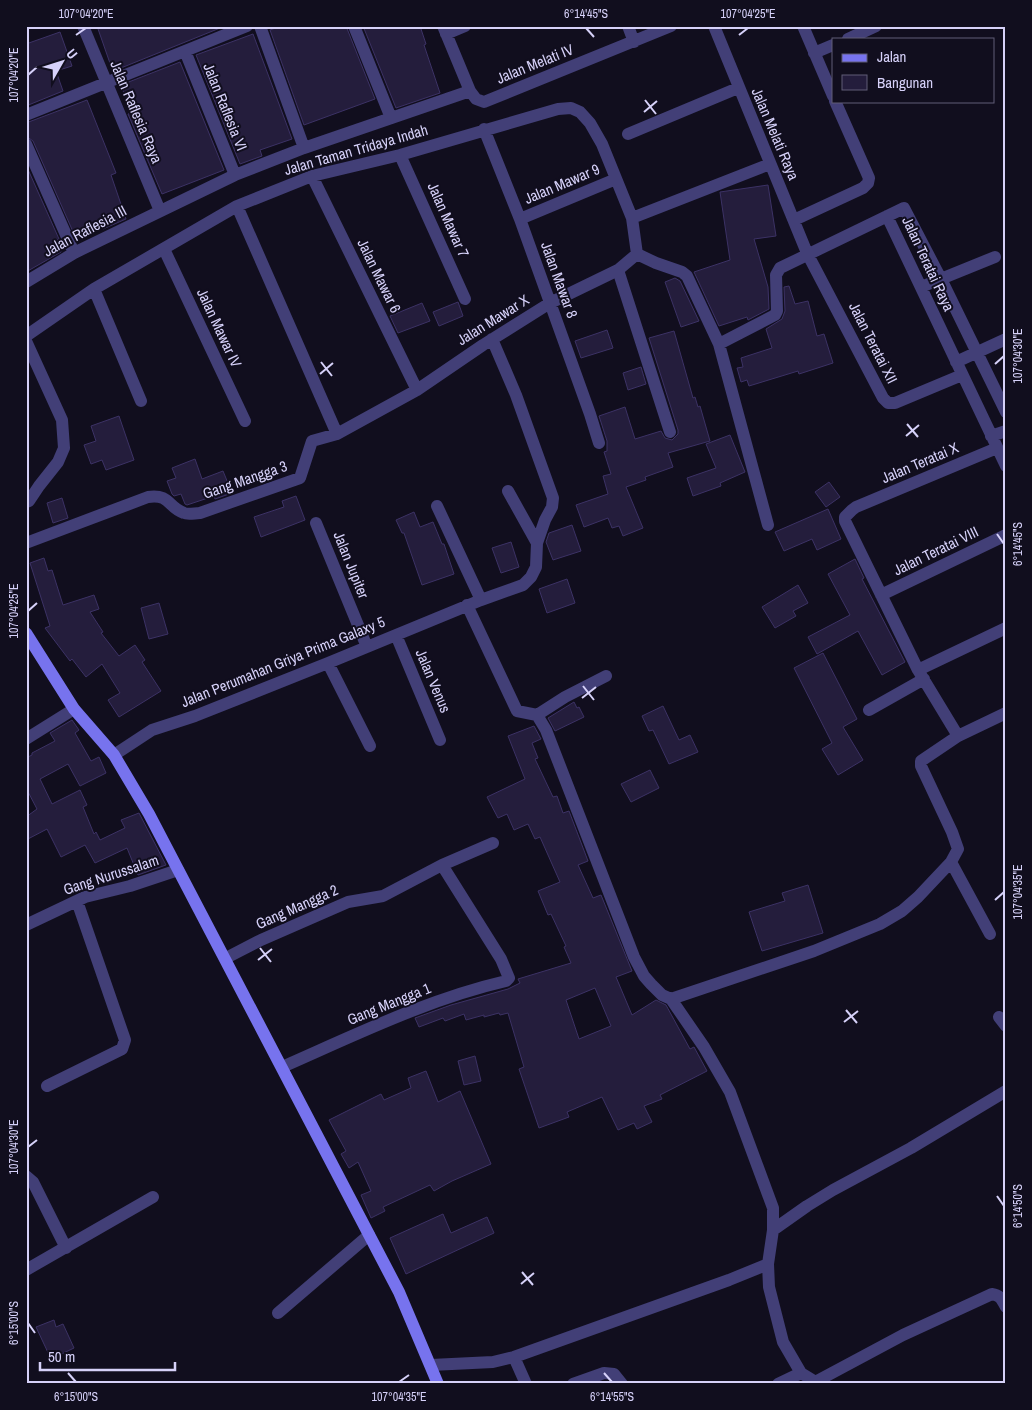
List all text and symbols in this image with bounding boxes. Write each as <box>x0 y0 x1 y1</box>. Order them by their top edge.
text: 107°04'20"E <box>58 6 114 22</box>
text: 6°14'45"S <box>564 6 608 22</box>
text: 107°04'25"E <box>720 6 776 22</box>
north arrow <box>38 38 88 88</box>
street label: Jalan Melati IV <box>493 38 577 89</box>
legend <box>832 38 994 102</box>
text: U <box>62 45 82 63</box>
text: Jalan <box>877 46 906 67</box>
text: 107°04'20"E <box>6 47 22 103</box>
street label: Jalan Raflesia Raya <box>105 57 168 167</box>
street label: Jalan Raflesia VI <box>198 60 253 154</box>
text: Bangunan <box>877 72 933 93</box>
street label: Jalan Melati Raya <box>747 84 804 183</box>
street label: Jalan Taman Tridaya Indah <box>282 119 430 180</box>
street label: Jalan Mawar 9 <box>521 158 603 209</box>
street label: Jalan Mawar 7 <box>423 179 474 261</box>
street label: Jalan Raflesia III <box>39 200 130 261</box>
street label: Jalan Teratai Raya <box>897 213 960 315</box>
street label: Jalan Mawar 6 <box>352 235 406 316</box>
street label: Jalan Mawar 8 <box>536 239 583 321</box>
street label: Jalan Mawar IV <box>192 285 247 371</box>
street label: Jalan Mawar X <box>453 289 533 350</box>
street label: Jalan Teratai XII <box>844 298 903 387</box>
text: 107°04'30"E <box>1010 328 1026 384</box>
street label: Jalan Teratai X <box>878 437 962 488</box>
street label: Gang Mangga 3 <box>200 455 290 504</box>
street label: Jalan Teratai VIII <box>890 521 982 580</box>
text: 6°14'45"S <box>1010 522 1026 566</box>
street label: Jalan Jupiter <box>329 528 374 601</box>
text: 107°04'25"E <box>6 583 22 639</box>
street label: Jalan Perumahan Griya Prima Galaxy 5 <box>178 611 388 712</box>
street label: Jalan Venus <box>411 646 456 716</box>
street label: Gang Nurussalam <box>60 849 161 900</box>
text: 107°04'35"E <box>1010 864 1026 920</box>
street label: Gang Mangga 2 <box>252 879 342 934</box>
street label: Gang Mangga 1 <box>344 977 434 1030</box>
text: 107°04'30"E <box>6 1119 22 1175</box>
text: 6°14'50"S <box>1010 1184 1026 1228</box>
text: 6°15'00"S <box>6 1301 22 1345</box>
scale bar <box>40 1340 175 1372</box>
text: 50 m <box>48 1346 75 1367</box>
text: 6°15'00"S <box>54 1389 98 1405</box>
text: 107°04'35"E <box>371 1389 427 1405</box>
text: 6°14'55"S <box>590 1389 634 1405</box>

